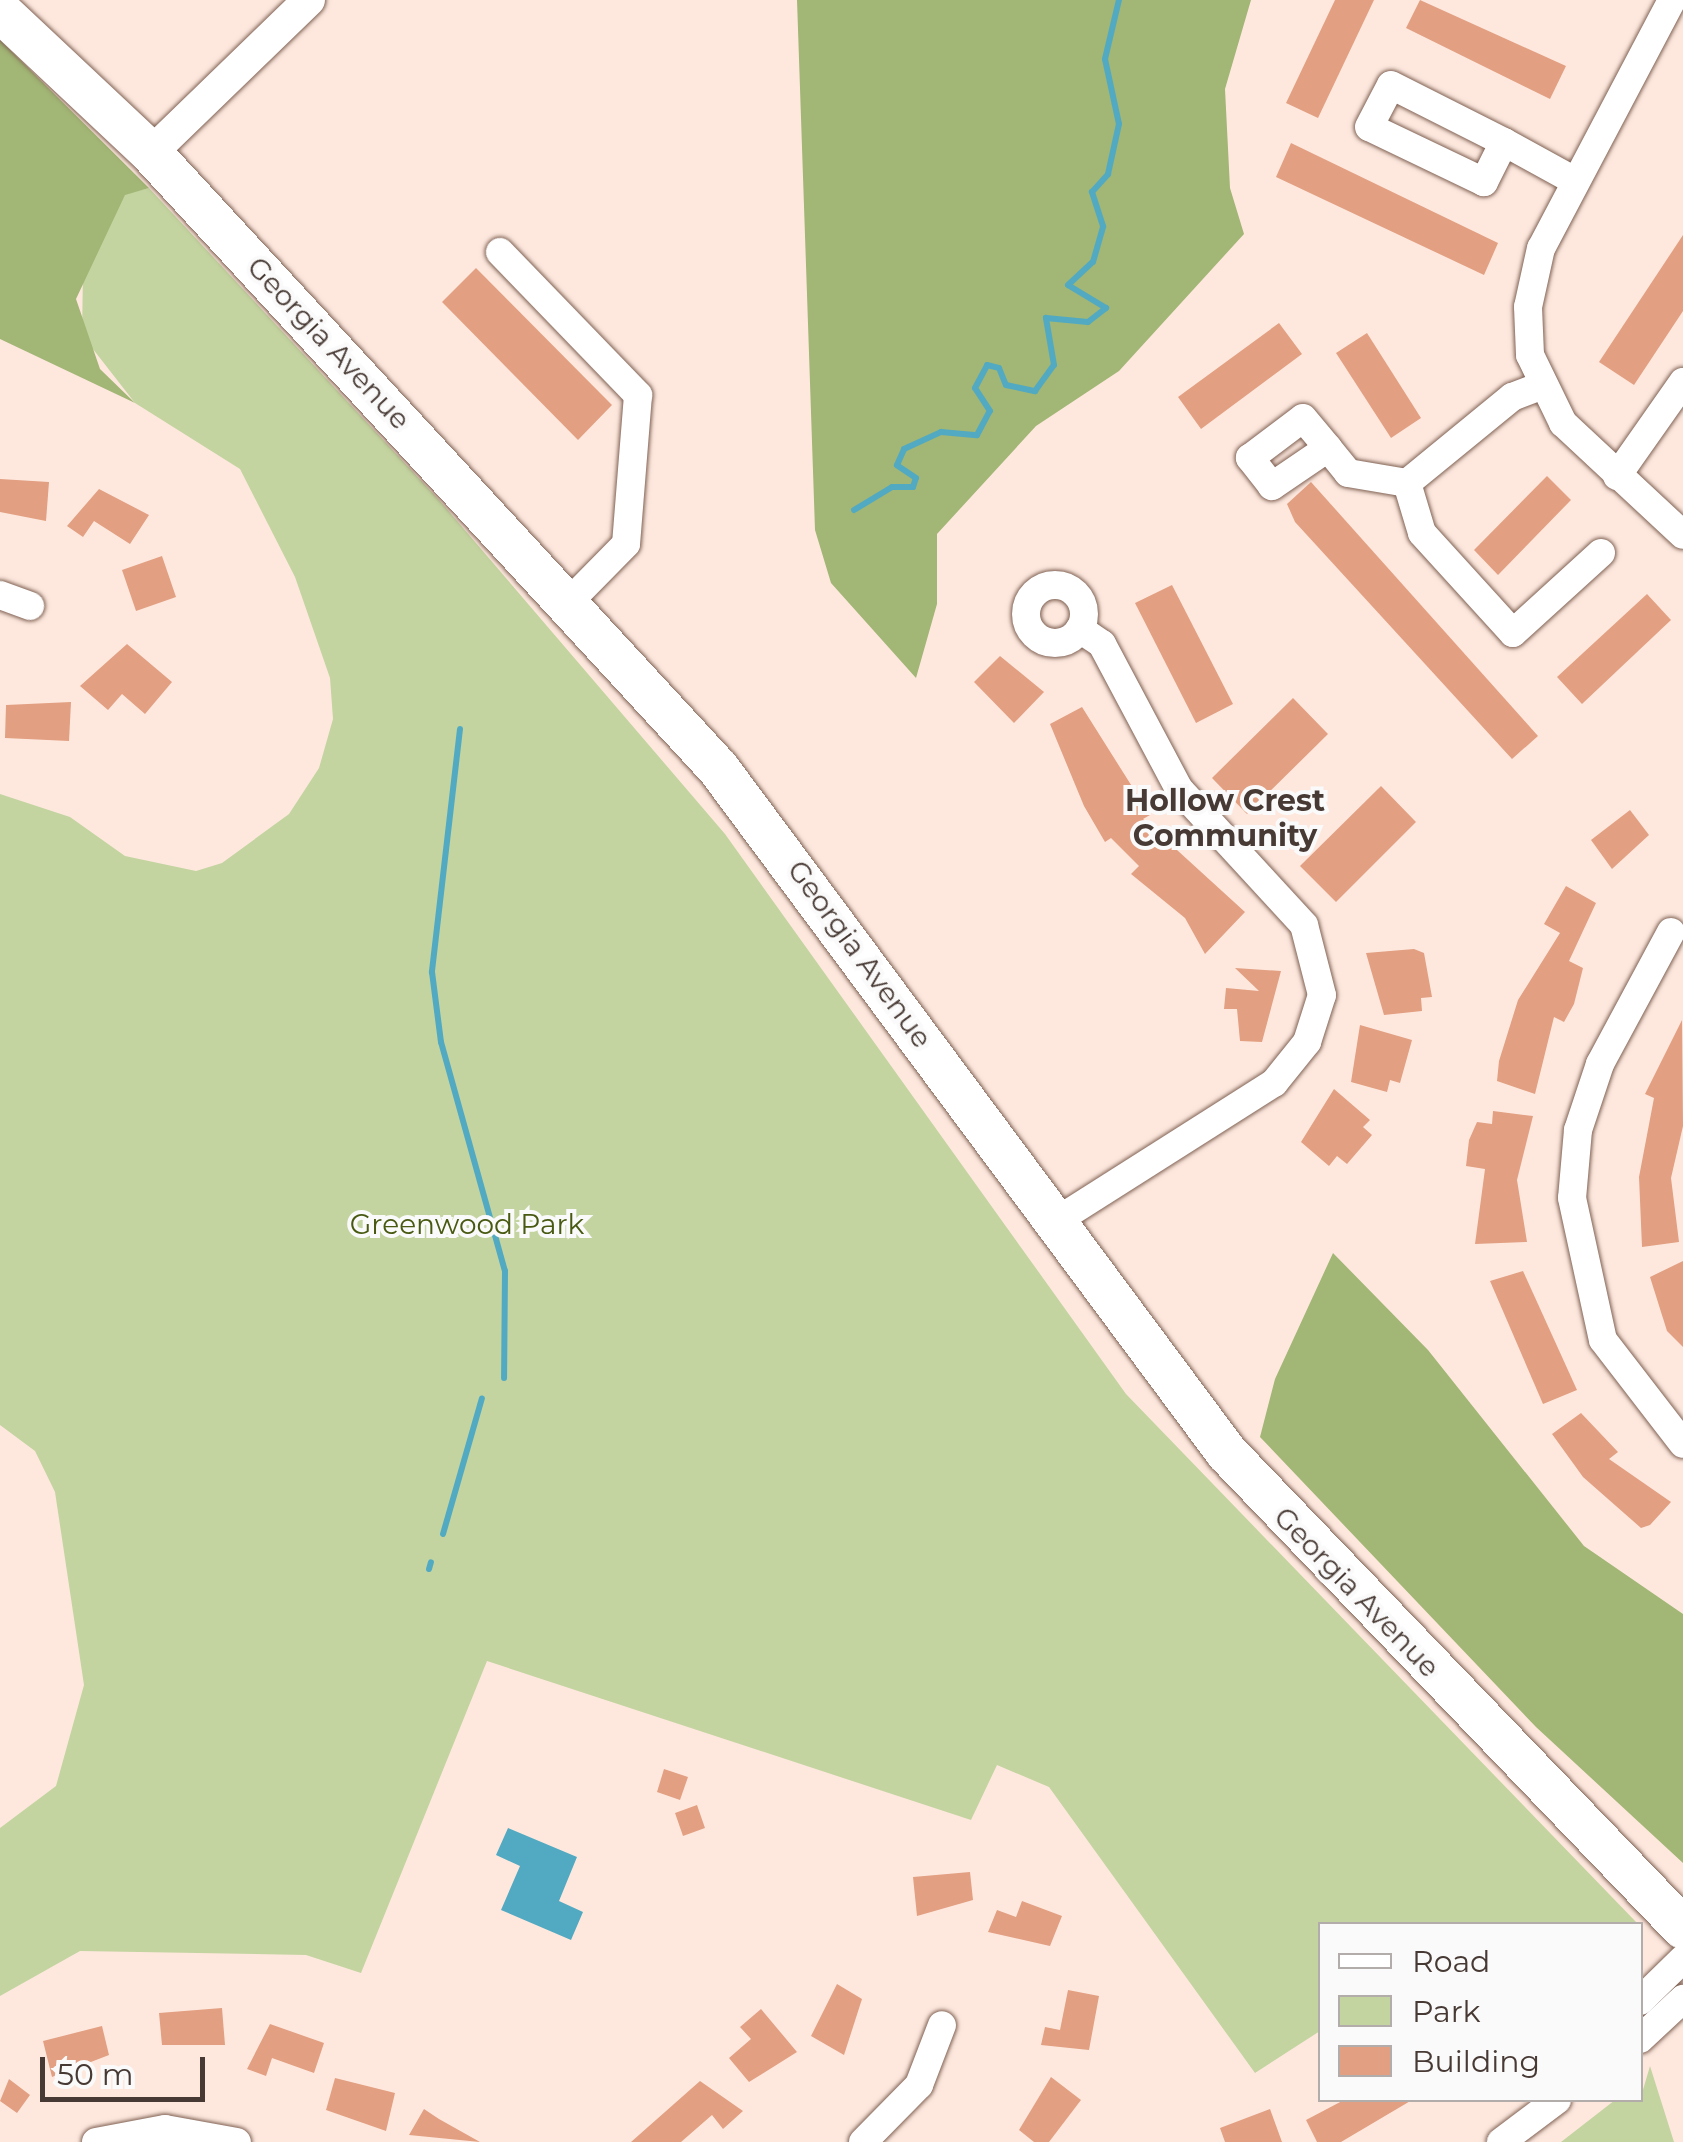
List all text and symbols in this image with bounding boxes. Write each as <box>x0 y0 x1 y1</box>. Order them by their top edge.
street label: Georgia Avenue <box>241 250 417 436</box>
district label: Hollow Crest Community <box>1125 783 1325 854</box>
street label: Georgia Avenue <box>781 854 939 1054</box>
park label: Greenwood Park <box>350 1207 584 1241</box>
street label: Georgia Avenue <box>1267 1500 1447 1684</box>
legend <box>1318 1922 1643 2102</box>
text: Road <box>1412 1943 1490 1980</box>
text: Park <box>1412 1993 1481 2030</box>
scale bar <box>45 2037 210 2099</box>
text: Building <box>1412 2043 1540 2080</box>
text: 50 m <box>57 2056 134 2093</box>

